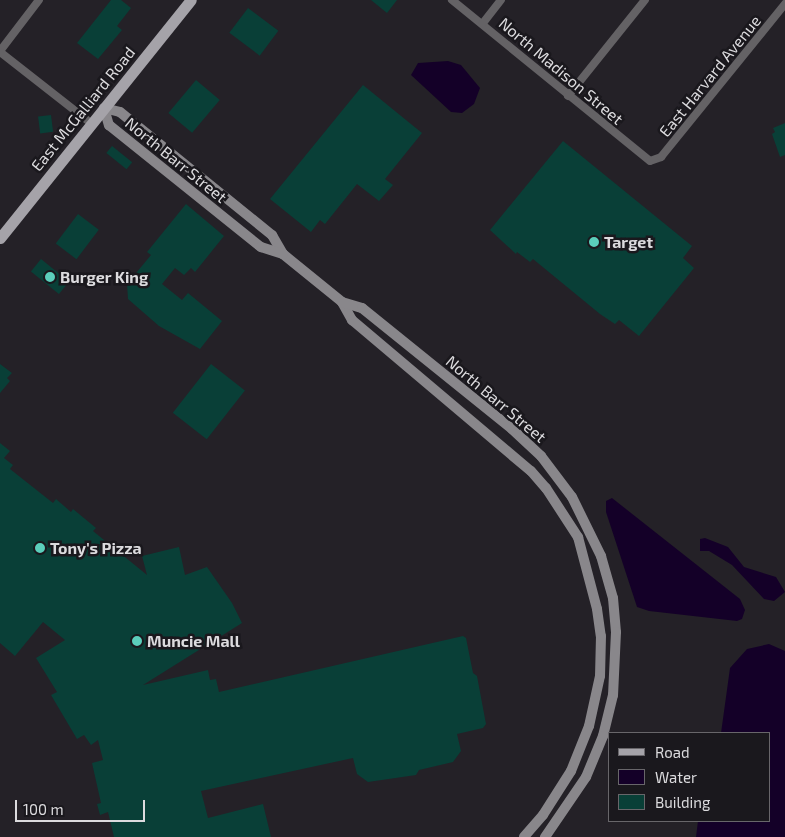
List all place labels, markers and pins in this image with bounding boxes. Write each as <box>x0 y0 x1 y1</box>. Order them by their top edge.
place label: Target <box>604 232 653 252</box>
marker: Target <box>588 236 600 248</box>
place label: Burger King <box>60 267 149 287</box>
marker: Burger King <box>44 271 56 283</box>
place label: Tony's Pizza <box>50 538 142 558</box>
marker: Tony's Pizza <box>34 542 46 554</box>
place label: Muncie Mall <box>147 631 240 651</box>
marker: Muncie Mall <box>131 635 143 647</box>

